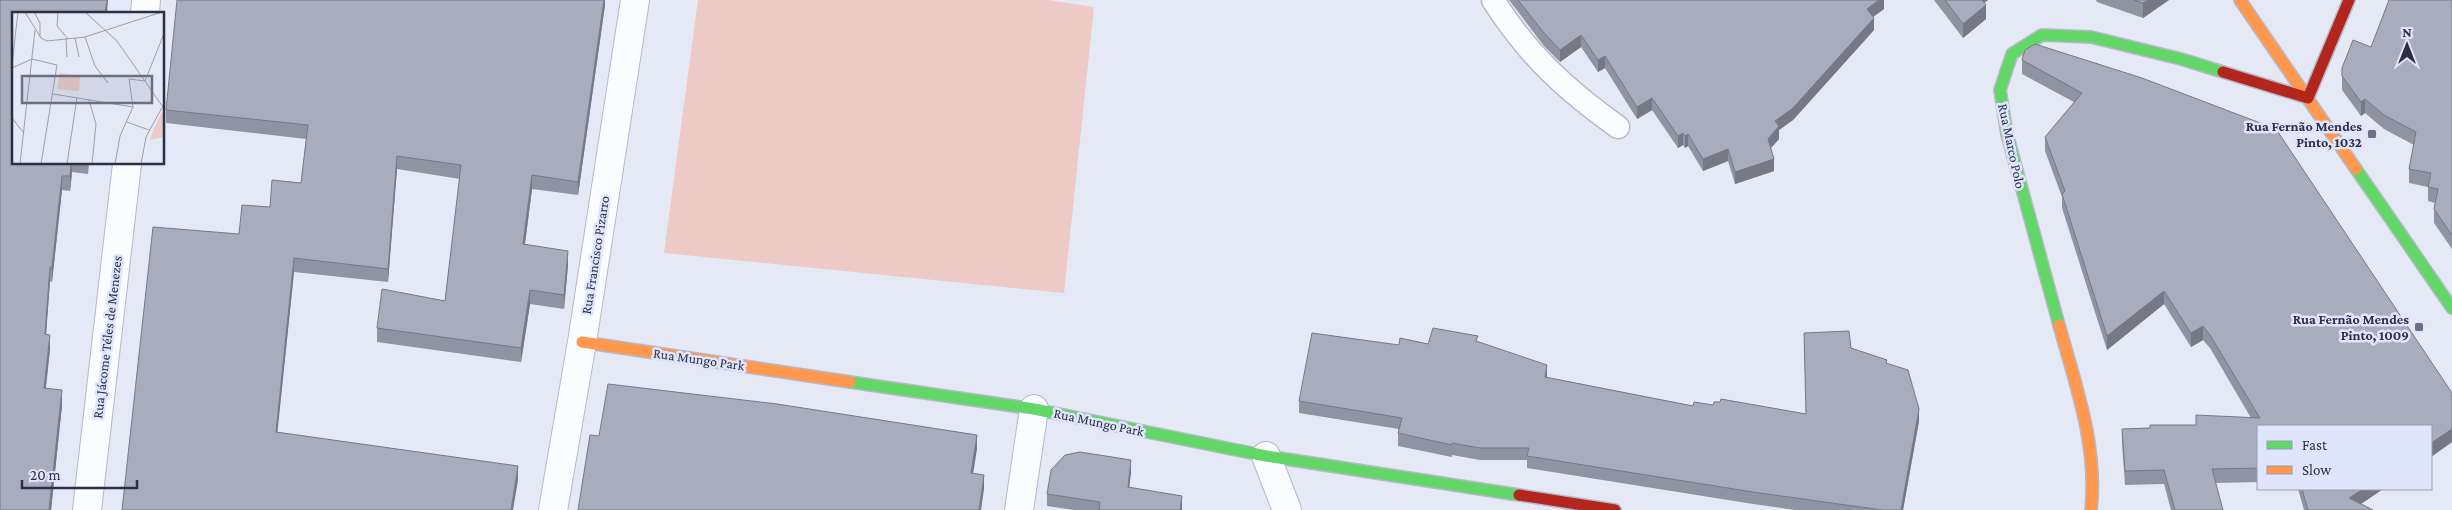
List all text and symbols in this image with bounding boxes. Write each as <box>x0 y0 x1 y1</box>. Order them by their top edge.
inset map <box>12 12 165 165</box>
north arrow <box>2382 20 2432 70</box>
text: N <box>2402 24 2412 40</box>
street label: Rua Marco Polo <box>1995 102 2029 190</box>
place label: Rua Fernão Mendes Pinto, 1032 <box>2246 118 2362 151</box>
marker: Rua Fernão Mendes Pinto, 1032 <box>2366 128 2378 140</box>
street label: Rua Francisco Pizarro <box>578 195 612 315</box>
street label: Rua Jácome Téles de Menezes <box>89 255 125 419</box>
place label: Rua Fernão Mendes Pinto, 1009 <box>2293 311 2409 344</box>
marker: Rua Fernão Mendes Pinto, 1009 <box>2413 321 2425 333</box>
street label: Rua Mungo Park <box>652 345 746 373</box>
street label: Rua Mungo Park <box>1052 405 1146 439</box>
legend <box>2257 425 2432 490</box>
text: Fast <box>2302 437 2328 453</box>
scale bar <box>22 458 138 490</box>
text: Slow <box>2302 462 2332 478</box>
text: 20 m <box>30 467 61 483</box>

